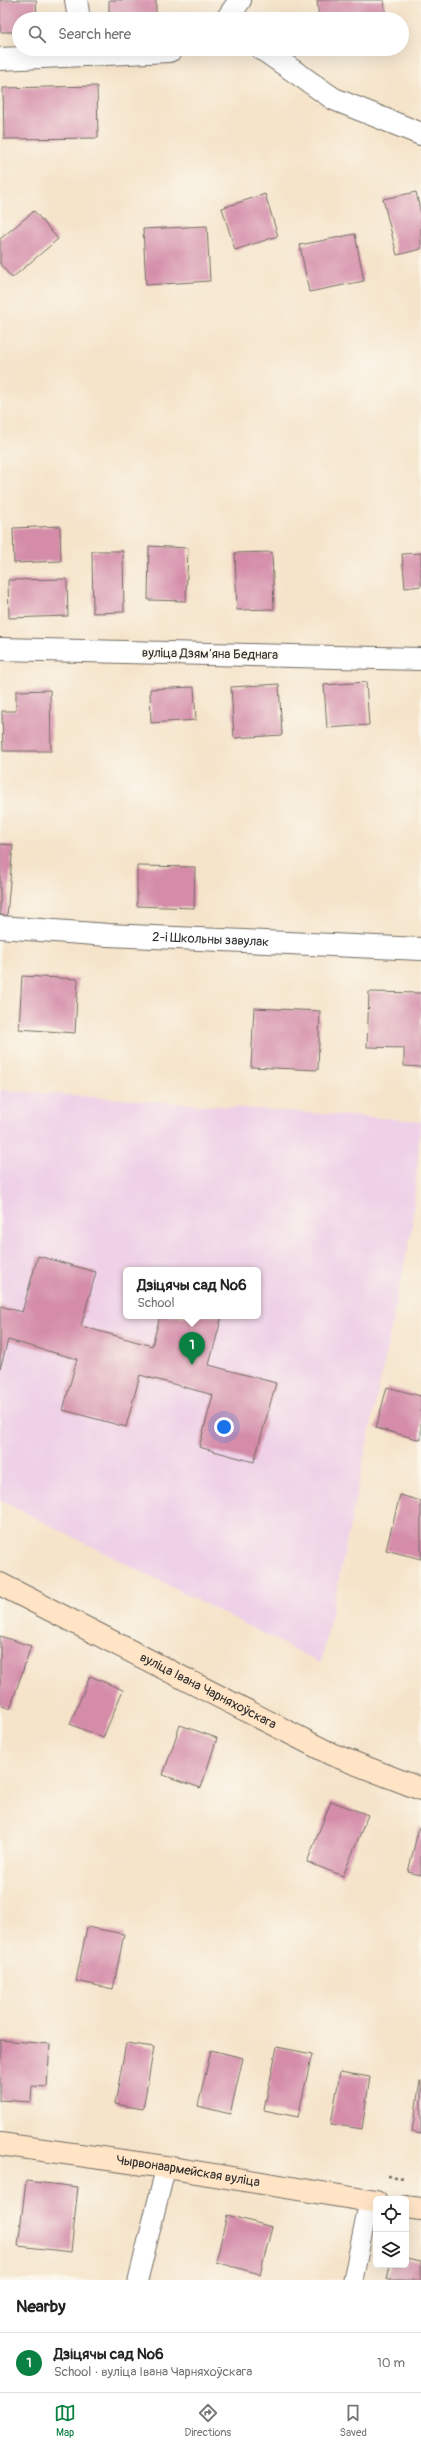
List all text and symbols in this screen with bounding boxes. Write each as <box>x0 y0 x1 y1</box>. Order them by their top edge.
search box <box>12 12 409 56</box>
icon: search <box>26 23 48 45</box>
text: Search here <box>58 25 131 44</box>
street label: вуліца Дзямʼяна Беднага <box>142 645 278 663</box>
street label: 2-і Школьны завулак <box>152 929 270 950</box>
popup <box>123 1267 261 1319</box>
text: Дзіцячы сад №6 <box>137 1276 247 1295</box>
text: School <box>137 1295 175 1311</box>
pin: 1 <box>179 1332 205 1365</box>
your location <box>214 1417 234 1437</box>
street label: вуліца Івана Чарняхоўскага <box>137 1649 279 1733</box>
street label: Чырвонаармейская вуліца <box>115 2152 261 2191</box>
map controls <box>373 2196 409 2268</box>
button: locate <box>373 2196 409 2232</box>
button: layers <box>373 2232 409 2268</box>
text: Nearby <box>16 2296 65 2317</box>
text: Дзіцячы сад №6 <box>54 2345 164 2364</box>
text: 1 <box>26 2355 32 2371</box>
text: 10 m <box>377 2355 405 2371</box>
text: School · вуліца Івана Чарняхоўскага <box>54 2364 252 2380</box>
tab: Map <box>54 2402 76 2439</box>
tab: Directions <box>184 2402 231 2439</box>
tab: Saved <box>340 2402 367 2439</box>

